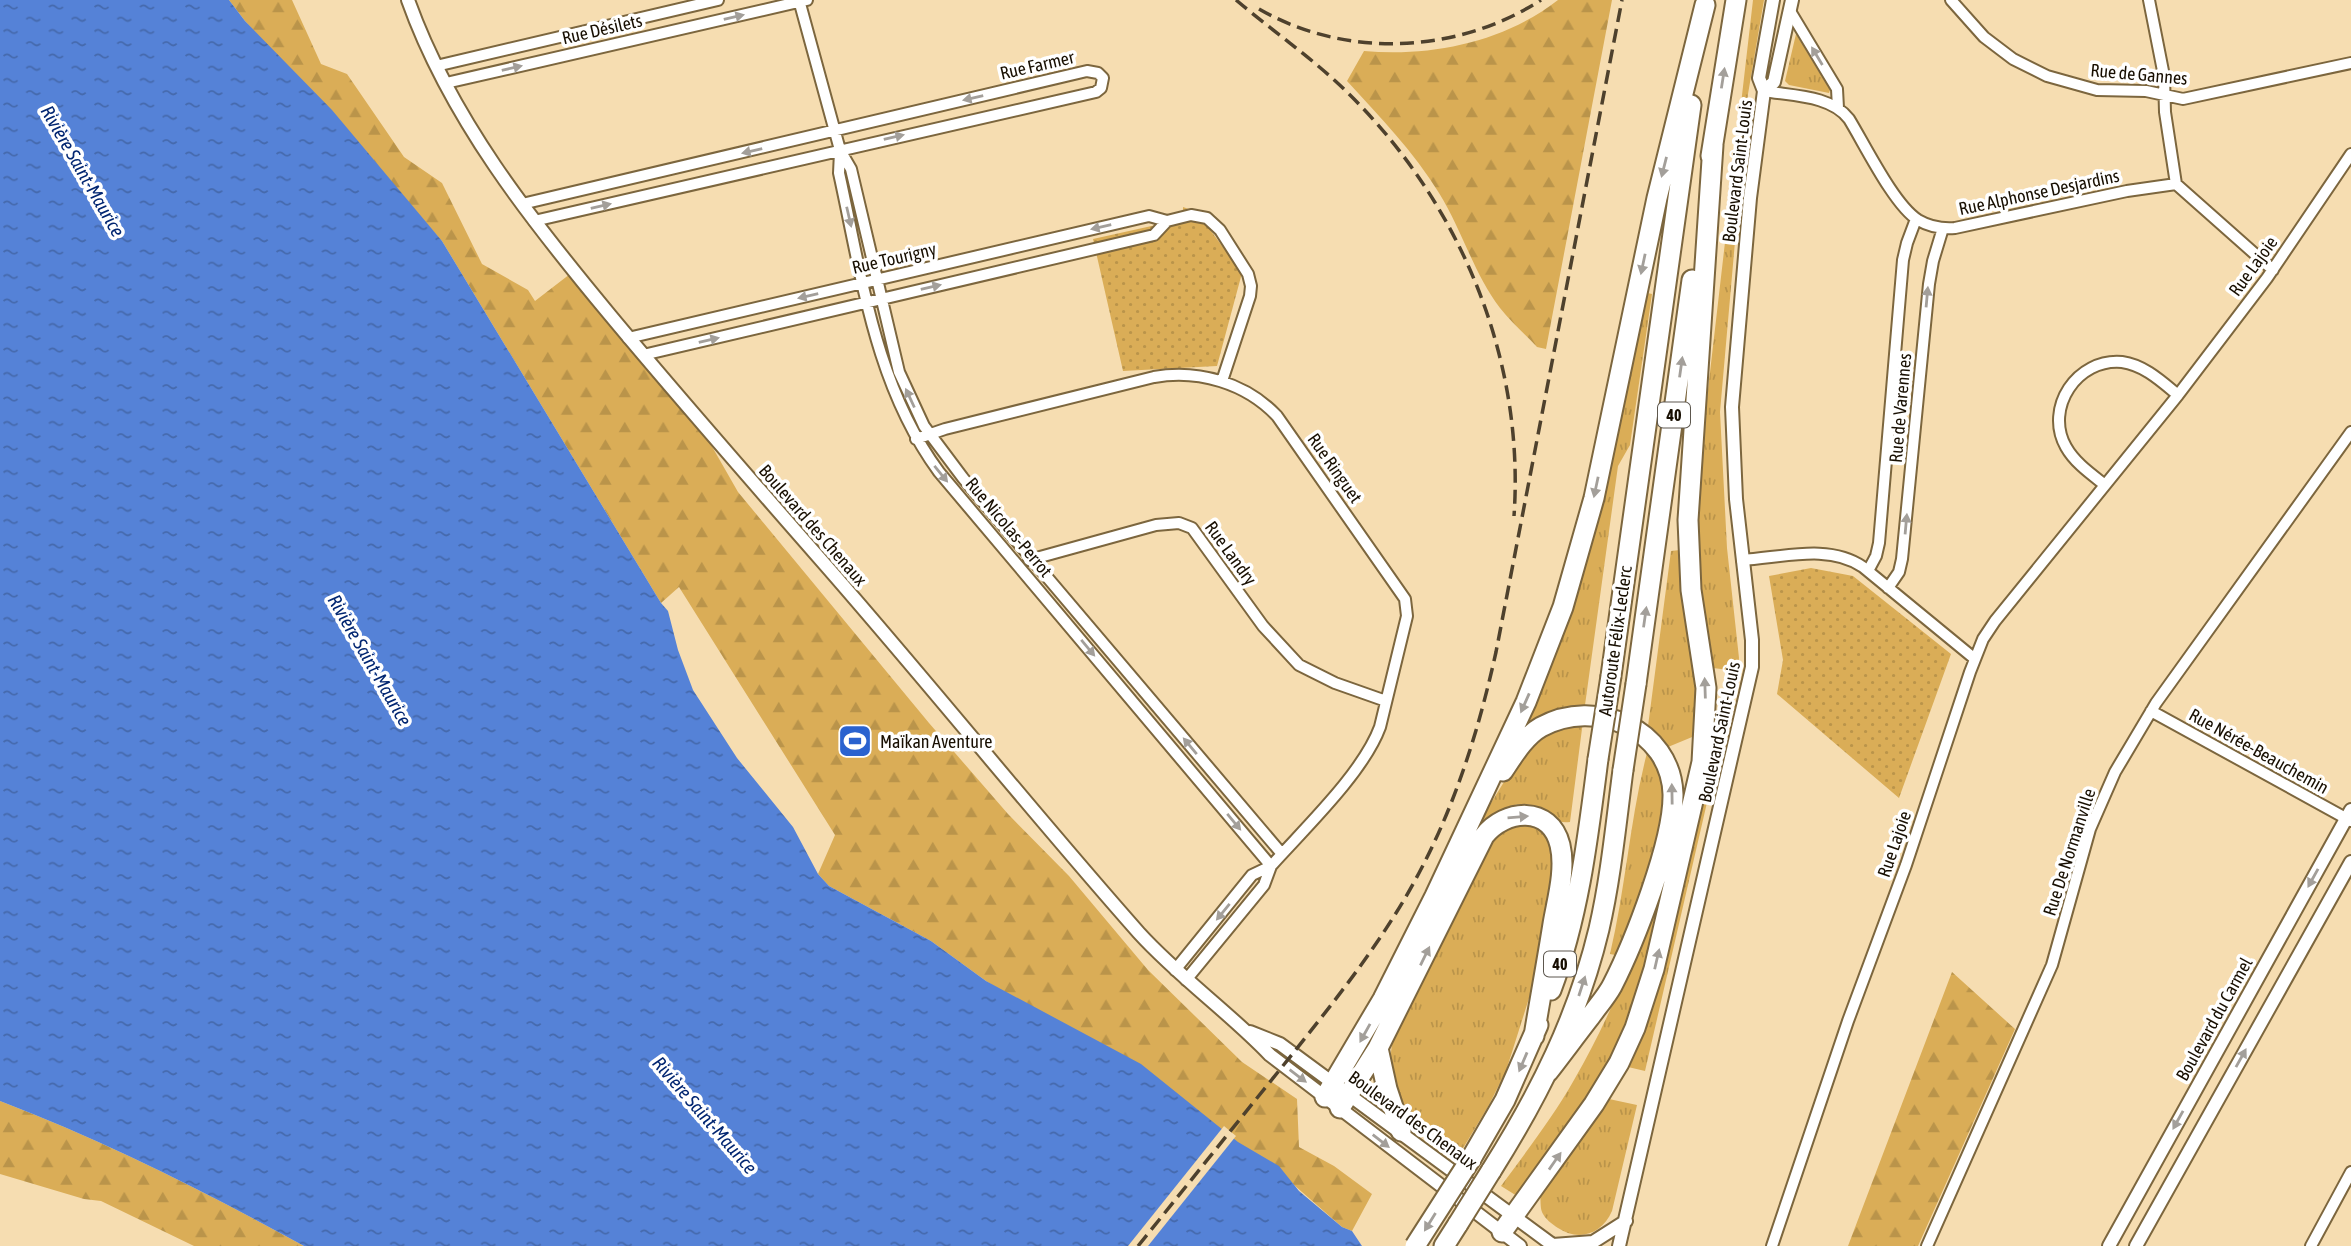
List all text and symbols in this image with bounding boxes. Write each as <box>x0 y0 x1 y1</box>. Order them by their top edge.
street label: Rue Désilets <box>560 10 644 48</box>
one-way arrow <box>723 11 745 22</box>
street label: Rue Farmer <box>998 46 1077 84</box>
one-way arrow <box>1811 47 1823 66</box>
street label: Rue de Gannes <box>2090 59 2188 89</box>
one-way arrow <box>501 62 523 73</box>
one-way arrow <box>1718 67 1729 89</box>
one-way arrow <box>962 93 984 104</box>
street label: Boulevard Saint-Louis <box>1718 99 1756 243</box>
water label: Rivière Saint-Maurice <box>36 101 130 241</box>
one-way arrow <box>883 131 905 142</box>
one-way arrow <box>741 145 763 156</box>
one-way arrow <box>1658 156 1669 178</box>
street label: Rue Alphonse Desjardins <box>1957 165 2121 219</box>
one-way arrow <box>590 200 612 211</box>
one-way arrow <box>844 206 855 228</box>
one-way arrow <box>1090 222 1112 233</box>
street label: Rue Lajoie <box>2224 232 2282 300</box>
street label: Rue Tourigny <box>850 238 938 278</box>
one-way arrow <box>1637 253 1648 275</box>
one-way arrow <box>920 282 942 293</box>
one-way arrow <box>1922 286 1933 308</box>
one-way arrow <box>797 291 819 302</box>
one-way arrow <box>698 334 720 345</box>
street label: Rue de Varennes <box>1885 352 1915 464</box>
one-way arrow <box>1675 356 1686 378</box>
one-way arrow <box>904 388 916 408</box>
road number: 40 <box>1658 402 1690 428</box>
street label: Rue Ringuet <box>1303 429 1367 507</box>
street label: Boulevard des Chenaux <box>755 460 871 590</box>
one-way arrow <box>933 466 948 483</box>
street label: Rue Nicolas-Perrot <box>961 473 1057 581</box>
one-way arrow <box>1590 476 1601 498</box>
one-way arrow <box>1901 513 1912 535</box>
street label: Rue Landry <box>1201 517 1261 589</box>
street label: Autoroute Félix-Leclerc <box>1594 564 1636 717</box>
water label: Rivière Saint-Maurice <box>323 590 417 730</box>
one-way arrow <box>1640 605 1651 627</box>
one-way arrow <box>1080 639 1095 656</box>
street label: Boulevard Saint-Louis <box>1694 660 1744 804</box>
one-way arrow <box>1700 677 1711 699</box>
one-way arrow <box>1519 693 1531 713</box>
street label: Rue Nérée-Beauchemin <box>2186 704 2332 798</box>
sports icon: Maïkan Aventure <box>836 722 874 760</box>
place label: Maïkan Aventure <box>880 731 992 752</box>
one-way arrow <box>1182 737 1198 755</box>
one-way arrow <box>1666 783 1677 805</box>
street label: Rue De Normanville <box>2039 786 2099 918</box>
street label: Rue Lajoie <box>1873 808 1915 880</box>
one-way arrow <box>1507 811 1529 822</box>
one-way arrow <box>1226 814 1241 831</box>
one-way arrow <box>2307 869 2319 888</box>
one-way arrow <box>1215 902 1230 920</box>
one-way arrow <box>1419 946 1430 966</box>
one-way arrow <box>1651 948 1662 970</box>
road number: 40 <box>1544 952 1576 976</box>
street label: Boulevard du Carmel <box>2171 954 2257 1084</box>
one-way arrow <box>1577 975 1588 996</box>
one-way arrow <box>1359 1024 1371 1044</box>
one-way arrow <box>2235 1049 2247 1068</box>
water label: Rivière Saint-Maurice <box>648 1052 762 1178</box>
one-way arrow <box>1517 1052 1528 1073</box>
street label: Boulevard des Chenaux <box>1345 1066 1481 1174</box>
one-way arrow <box>1289 1069 1307 1083</box>
one-way arrow <box>2172 1110 2184 1129</box>
one-way arrow <box>1371 1133 1389 1148</box>
one-way arrow <box>1548 1152 1562 1170</box>
one-way arrow <box>1423 1213 1437 1231</box>

